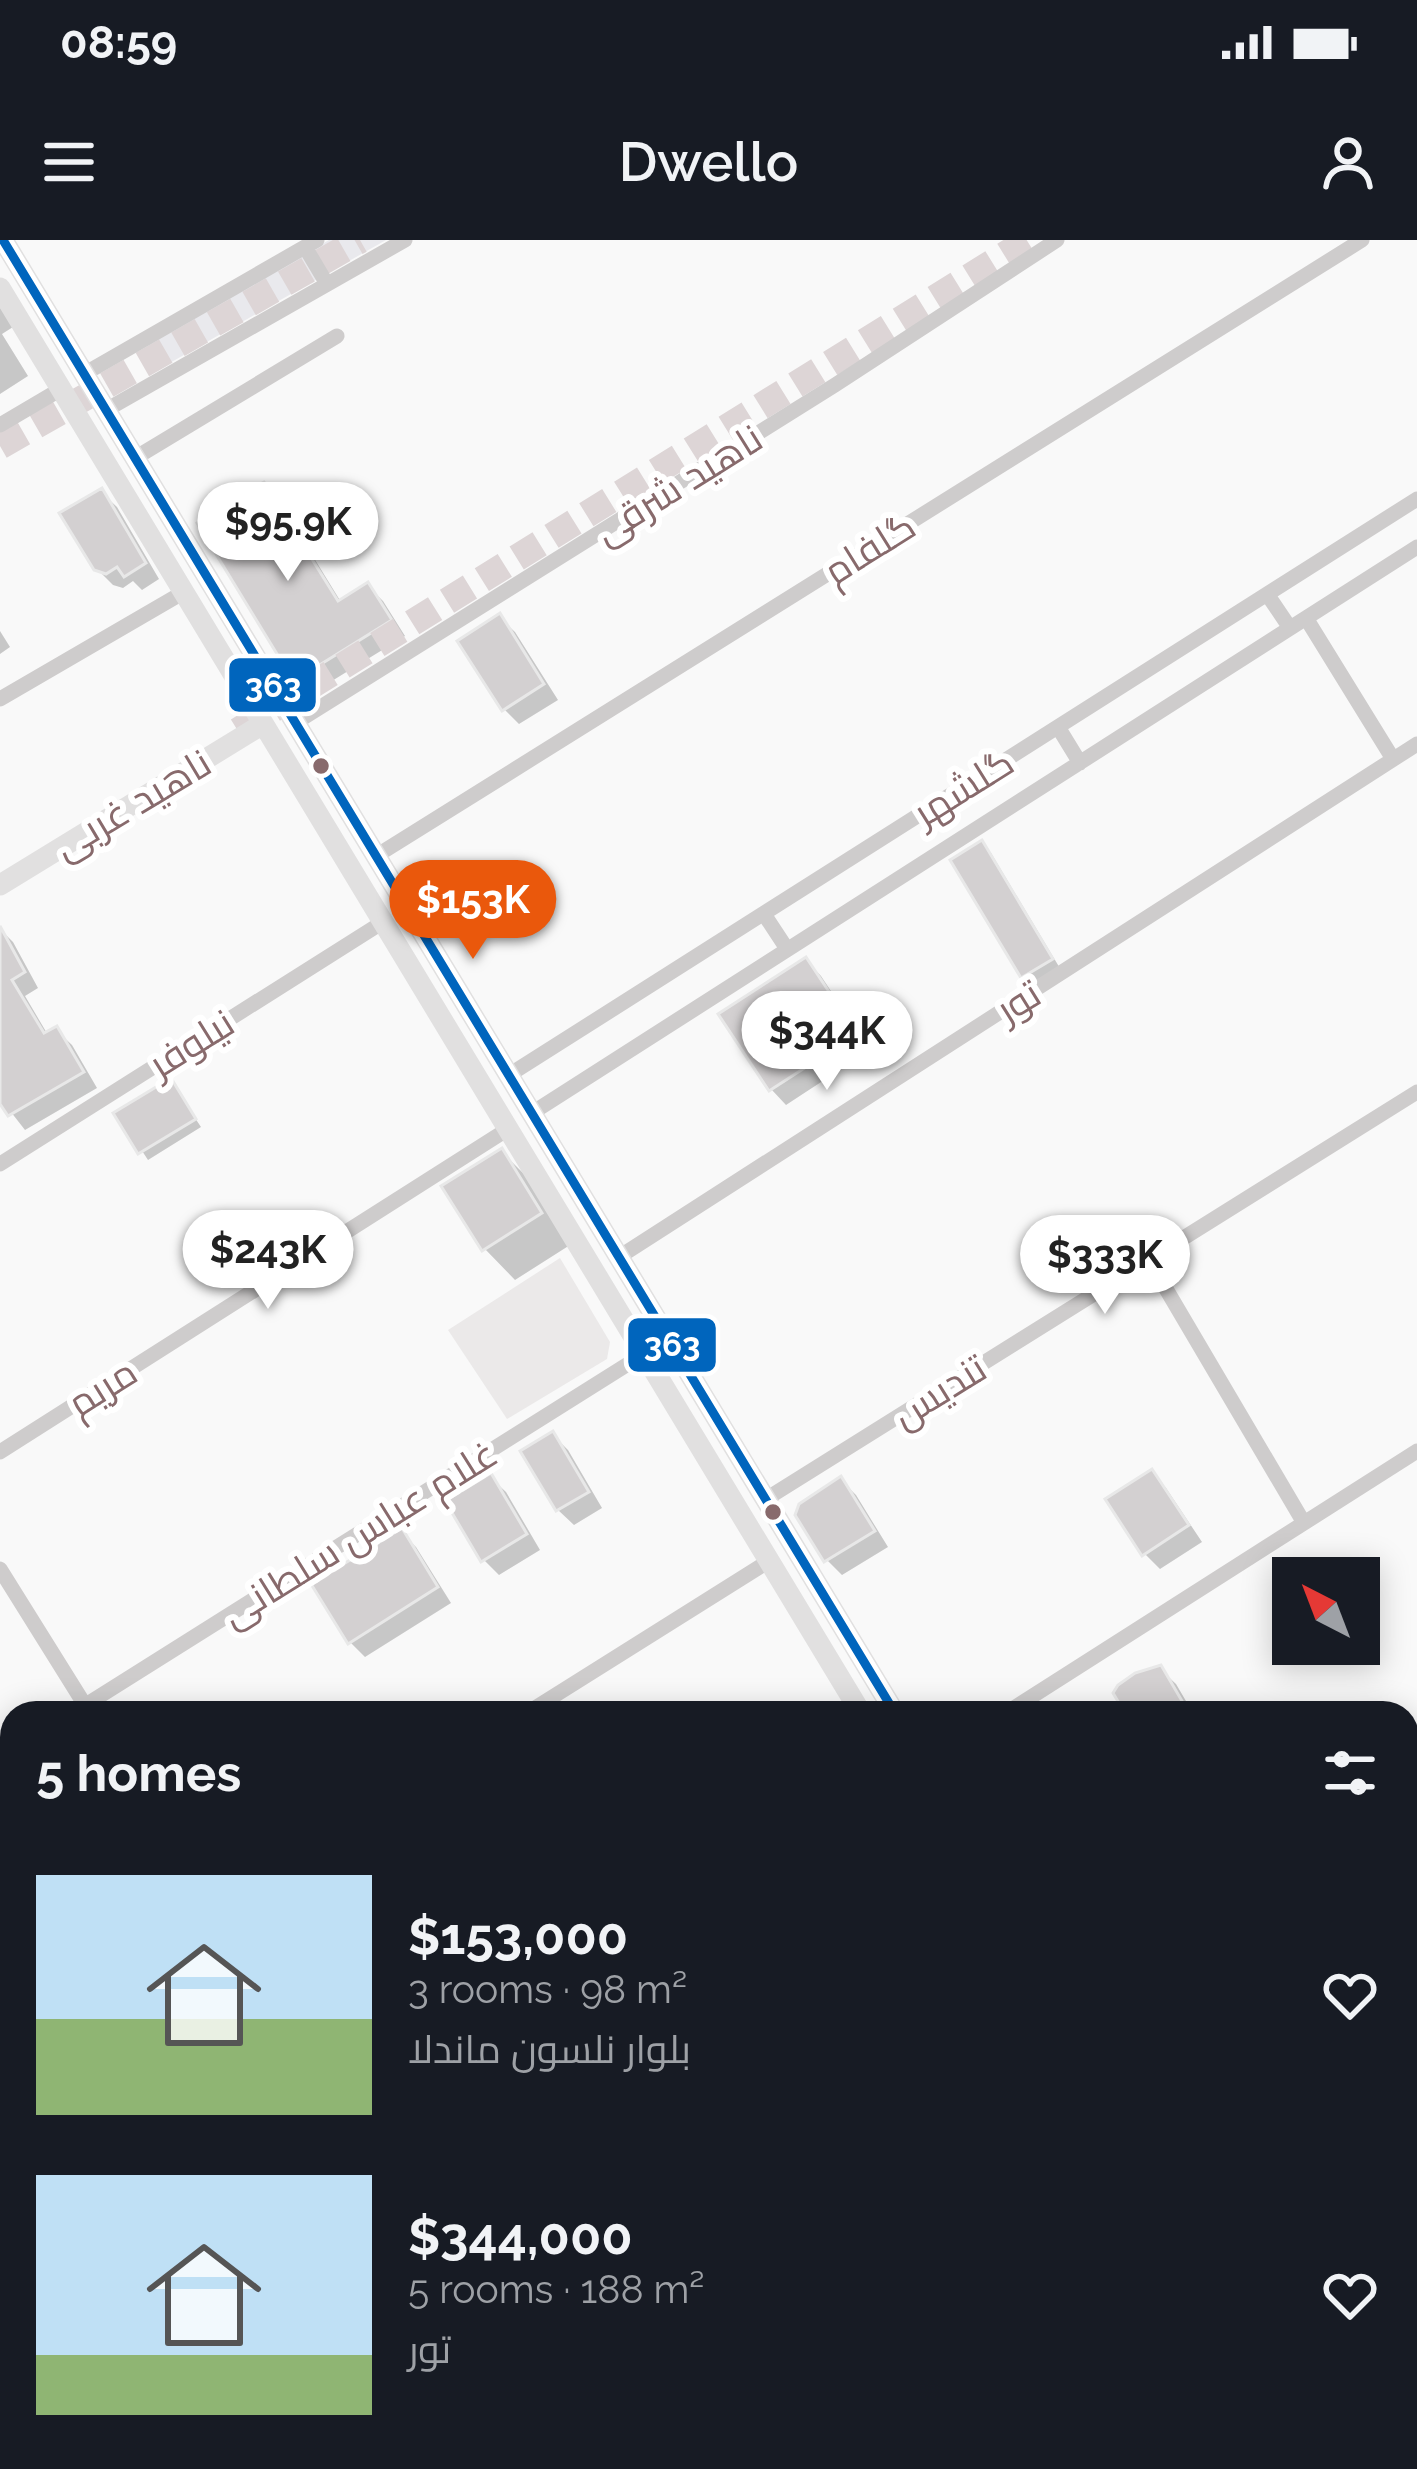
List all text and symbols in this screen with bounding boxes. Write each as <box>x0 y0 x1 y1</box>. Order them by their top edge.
text: 08:59 <box>60 16 177 69</box>
icon: menu <box>36 129 102 195</box>
icon: person <box>1315 129 1381 195</box>
text: Dwello <box>619 130 798 194</box>
street label: ناهید شرقی <box>586 414 771 554</box>
pin: $95.9K <box>190 482 386 584</box>
text: $95.9K <box>224 498 352 544</box>
street label: گلفام <box>815 502 925 597</box>
line badge: 363 <box>227 656 318 714</box>
text: 363 <box>245 666 301 705</box>
street label: ناهید غربی <box>45 739 219 870</box>
street label: گلشهر <box>903 739 1022 837</box>
unlabelled marker <box>310 755 332 777</box>
pin: $153K <box>389 860 557 962</box>
text: $153K <box>416 876 530 922</box>
street label: تور <box>986 970 1049 1033</box>
pin: $344K <box>743 991 911 1093</box>
street label: نیلوفر <box>138 999 242 1088</box>
text: $344K <box>769 1007 885 1053</box>
pin: $243K <box>184 1210 352 1312</box>
pin: $333K <box>1021 1215 1189 1317</box>
text: $243K <box>210 1226 326 1272</box>
text: $333K <box>1047 1231 1163 1277</box>
line badge: 363 <box>626 1316 718 1374</box>
text: 363 <box>644 1325 700 1364</box>
street label: تندیس <box>884 1345 995 1438</box>
street label: مریم <box>59 1348 147 1429</box>
street label: غلام عباس سلطانی <box>213 1430 508 1640</box>
unlabelled marker <box>762 1501 784 1523</box>
north arrow <box>1272 1557 1380 1665</box>
map controls <box>1272 1557 1380 1665</box>
icon: filters <box>1317 1740 1383 1806</box>
text: 5 homes <box>36 1743 241 1803</box>
text: $153,000 <box>408 1906 628 1966</box>
icon: home <box>132 1923 276 2067</box>
icon: heart <box>1317 1962 1383 2028</box>
text: 3 rooms · 98 m² <box>408 1966 687 2012</box>
text: بلوار نلسون ماندلا <box>408 2026 691 2072</box>
text: $344,000 <box>408 2206 633 2266</box>
icon: home <box>132 2223 276 2367</box>
icon: heart <box>1317 2262 1383 2328</box>
text: 5 rooms · 188 m² <box>408 2266 704 2312</box>
text: تور <box>408 2326 451 2372</box>

